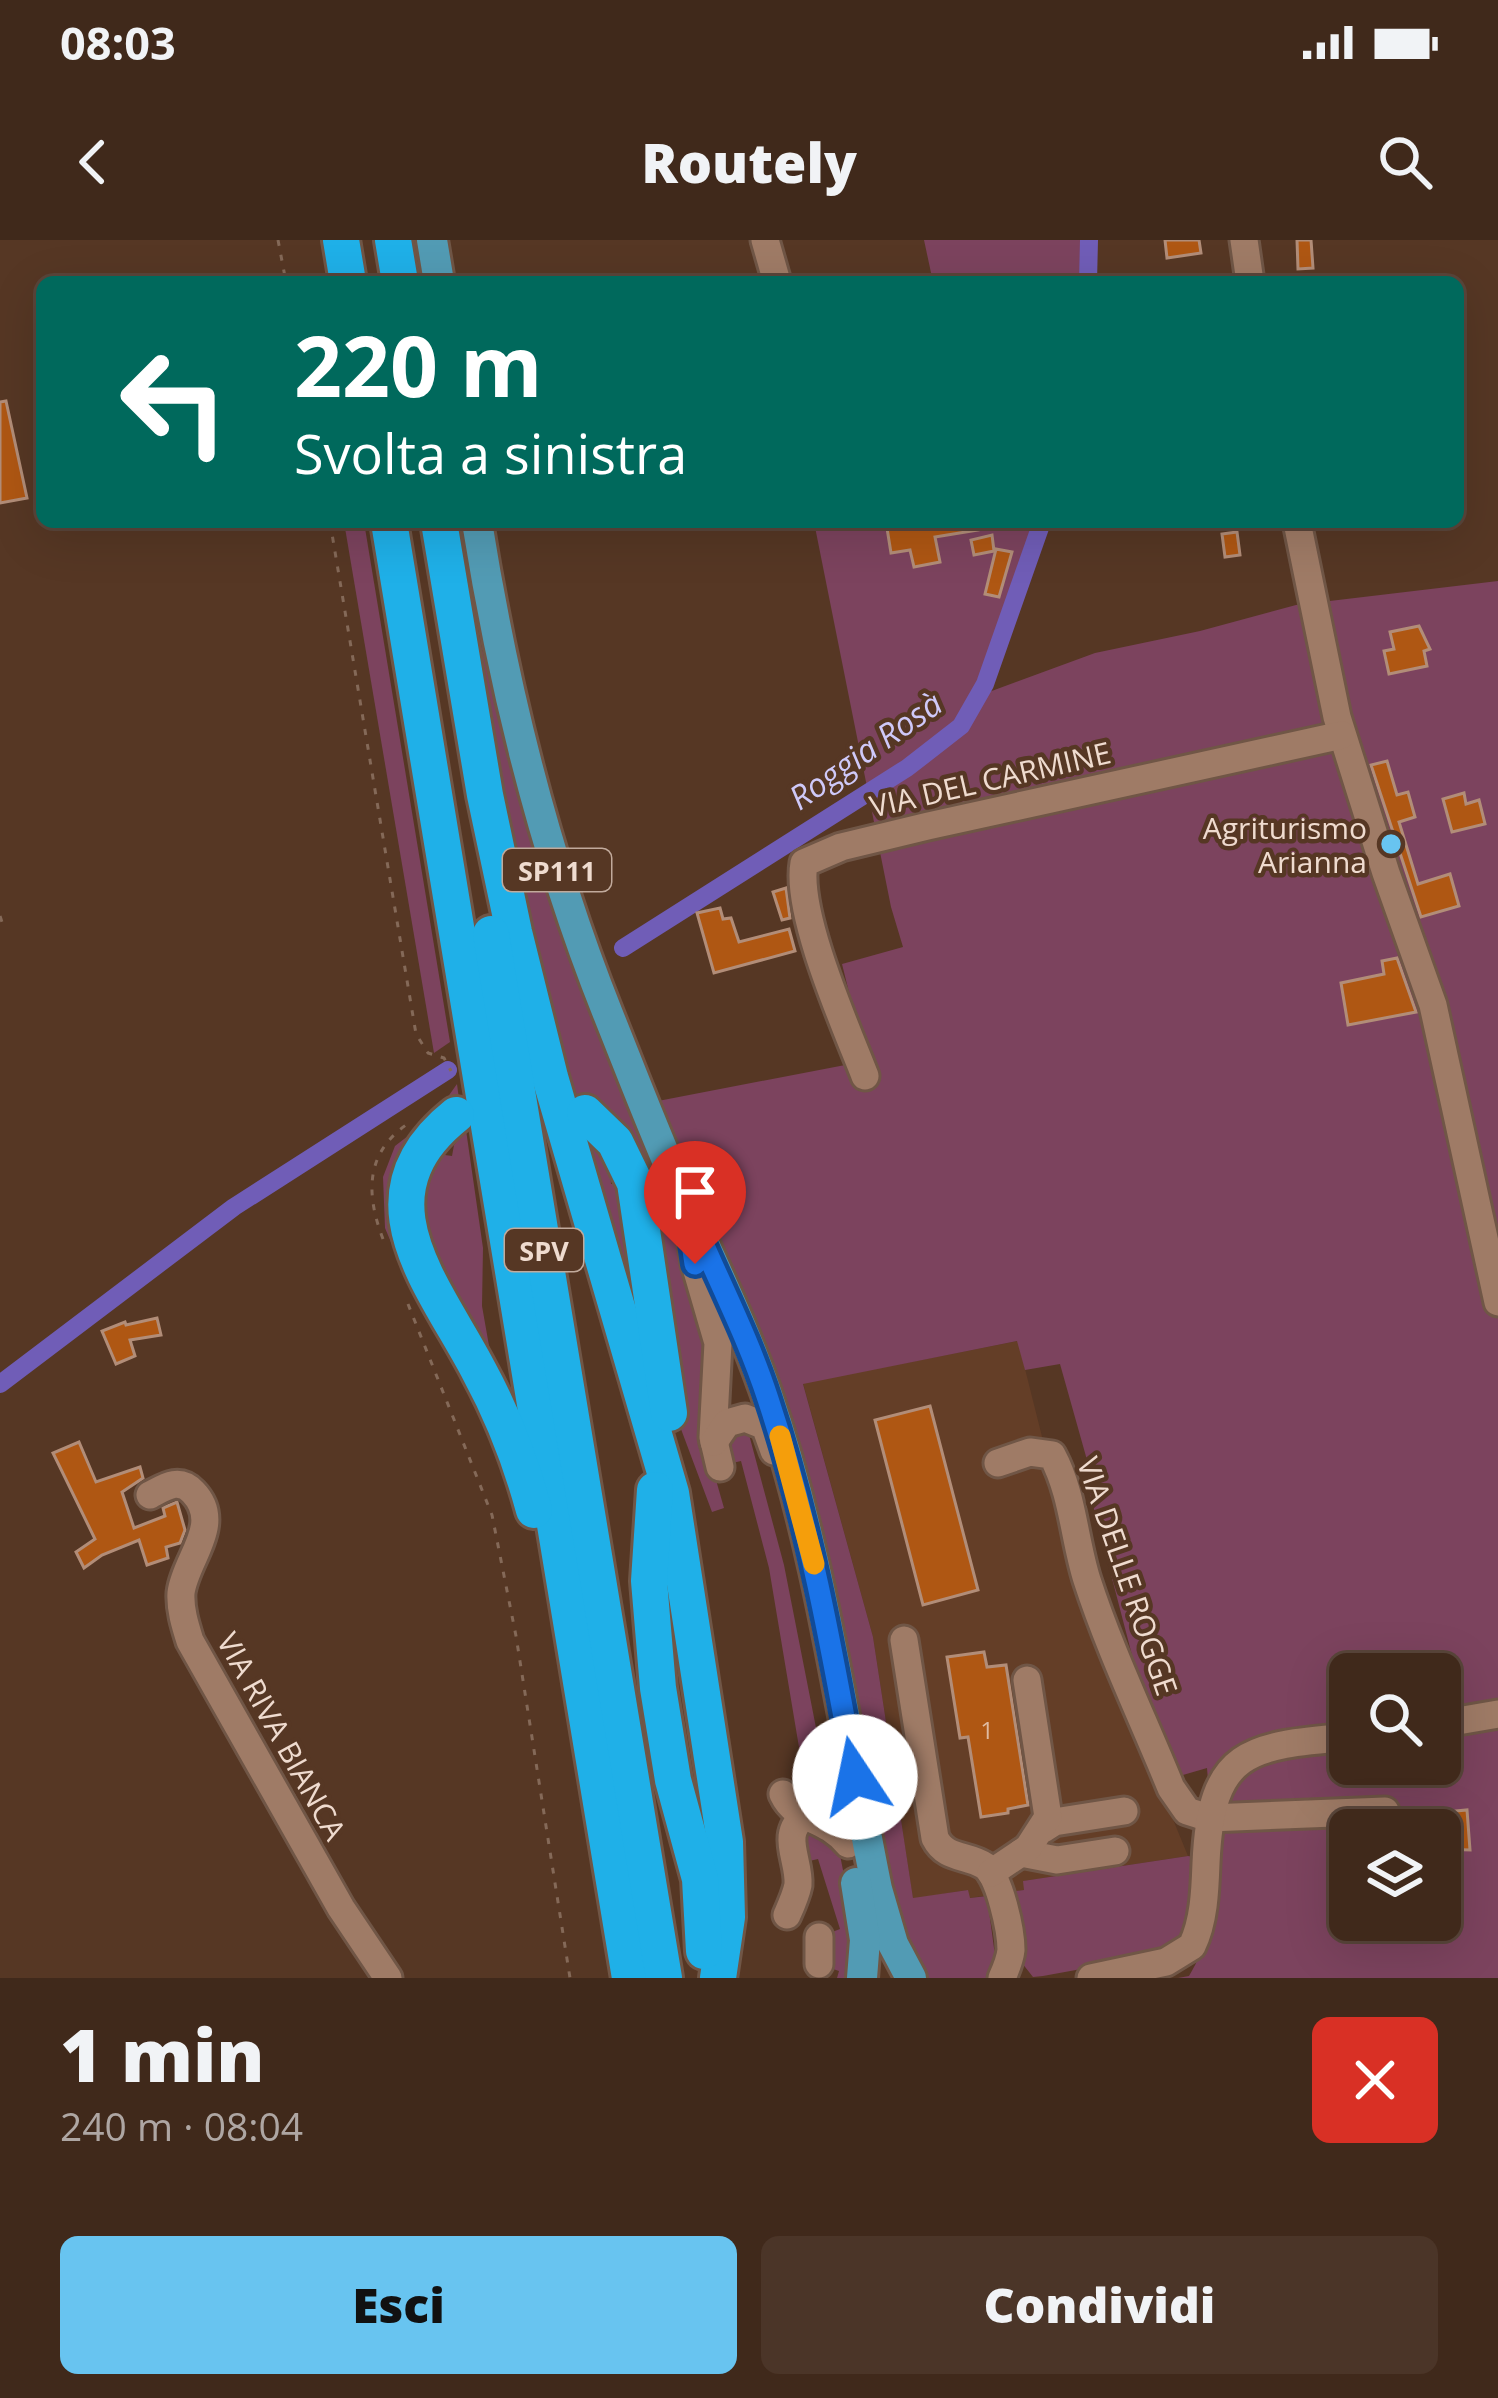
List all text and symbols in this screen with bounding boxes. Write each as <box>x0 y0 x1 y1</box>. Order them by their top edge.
text: 08:03 <box>60 12 176 73</box>
text: Routely <box>641 125 857 199</box>
icon: back <box>60 129 126 195</box>
icon: search <box>1372 129 1438 195</box>
text: 220 m <box>294 307 542 422</box>
icon: left <box>96 324 252 480</box>
text: Svolta a sinistra <box>294 416 687 490</box>
water label: Roggia Rosà <box>779 681 951 819</box>
street label: VIA DEL CARMINE <box>866 731 1114 827</box>
place label: Agriturismo Arianna <box>1203 807 1367 882</box>
marker: Agriturismo Arianna <box>1378 831 1404 857</box>
road number: SP111 <box>503 849 611 891</box>
pin <box>644 1141 746 1264</box>
icon: arrive <box>662 1159 728 1225</box>
road number: SPV <box>505 1229 583 1271</box>
street label: VIA DELLE ROGGE <box>1068 1451 1188 1701</box>
street label: VIA RIVA BIANCA <box>208 1625 356 1847</box>
map controls <box>1329 1653 1461 1941</box>
button: search <box>1329 1653 1461 1785</box>
house number: 1 <box>980 1713 994 1746</box>
position arrow <box>792 1714 918 1840</box>
button: layers <box>1329 1809 1461 1941</box>
text: 1 min <box>60 2005 265 2103</box>
button: close <box>1312 2017 1438 2143</box>
text: 240 m · 08:04 <box>60 2099 303 2152</box>
button: Esci <box>60 2236 737 2374</box>
button: Condividi <box>761 2236 1438 2374</box>

